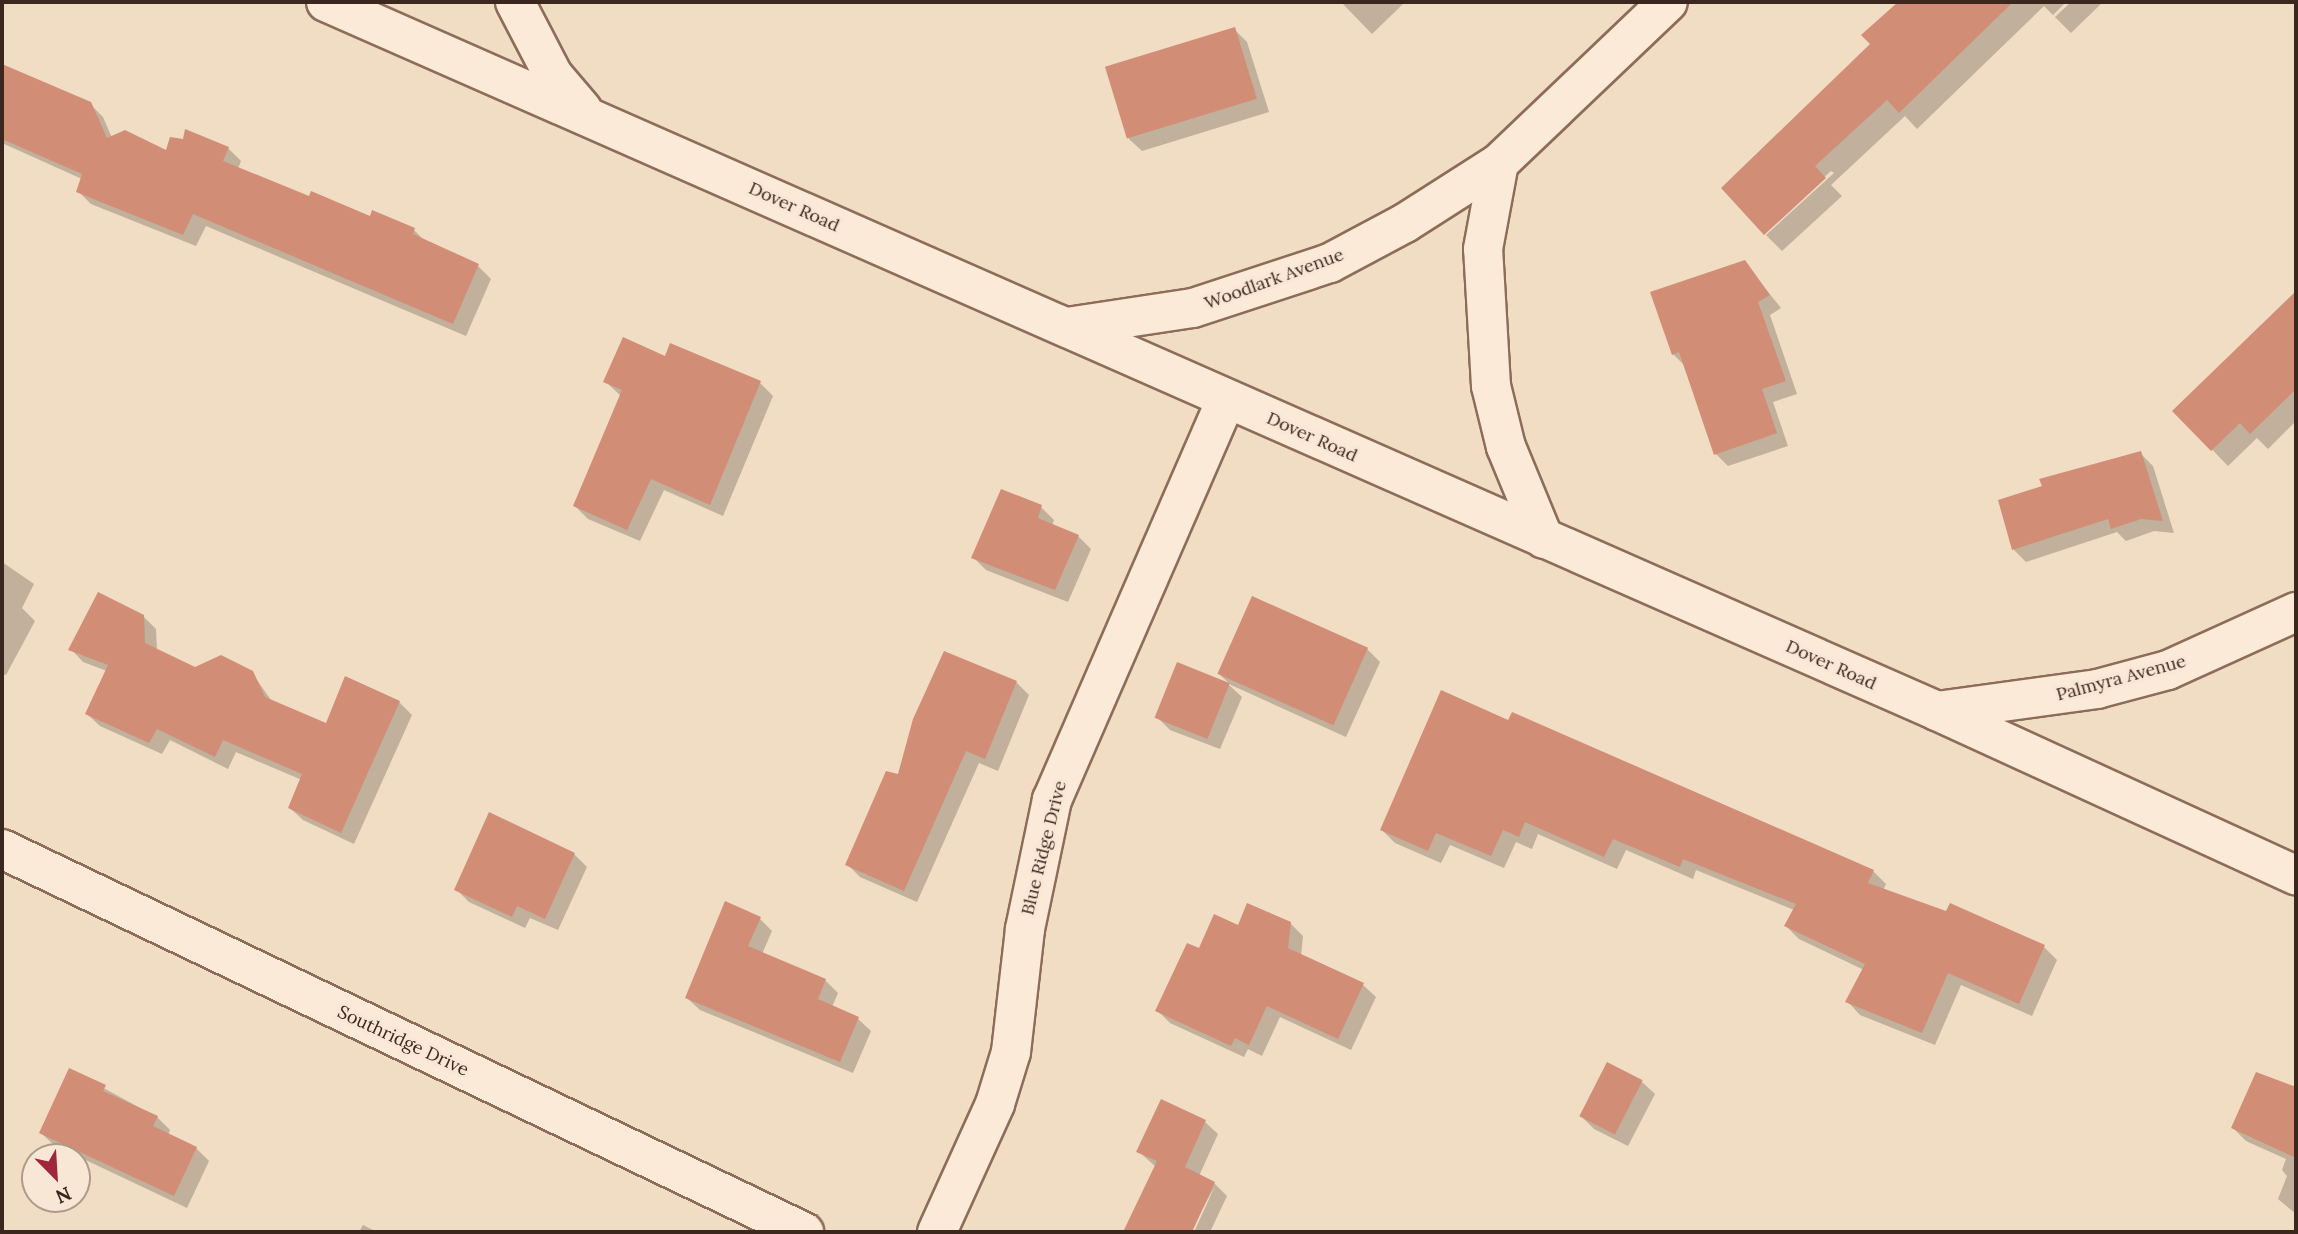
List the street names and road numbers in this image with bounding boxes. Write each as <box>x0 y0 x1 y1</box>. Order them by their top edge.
street label: Dover Road <box>745 177 843 237</box>
street label: Woodlark Avenue <box>1202 244 1346 314</box>
street label: Dover Road <box>1263 407 1361 467</box>
street label: Dover Road <box>1782 635 1880 695</box>
street label: Palmyra Avenue <box>2054 650 2188 706</box>
street label: Blue Ridge Drive <box>1017 779 1071 917</box>
street label: Southridge Drive <box>334 1001 472 1081</box>

